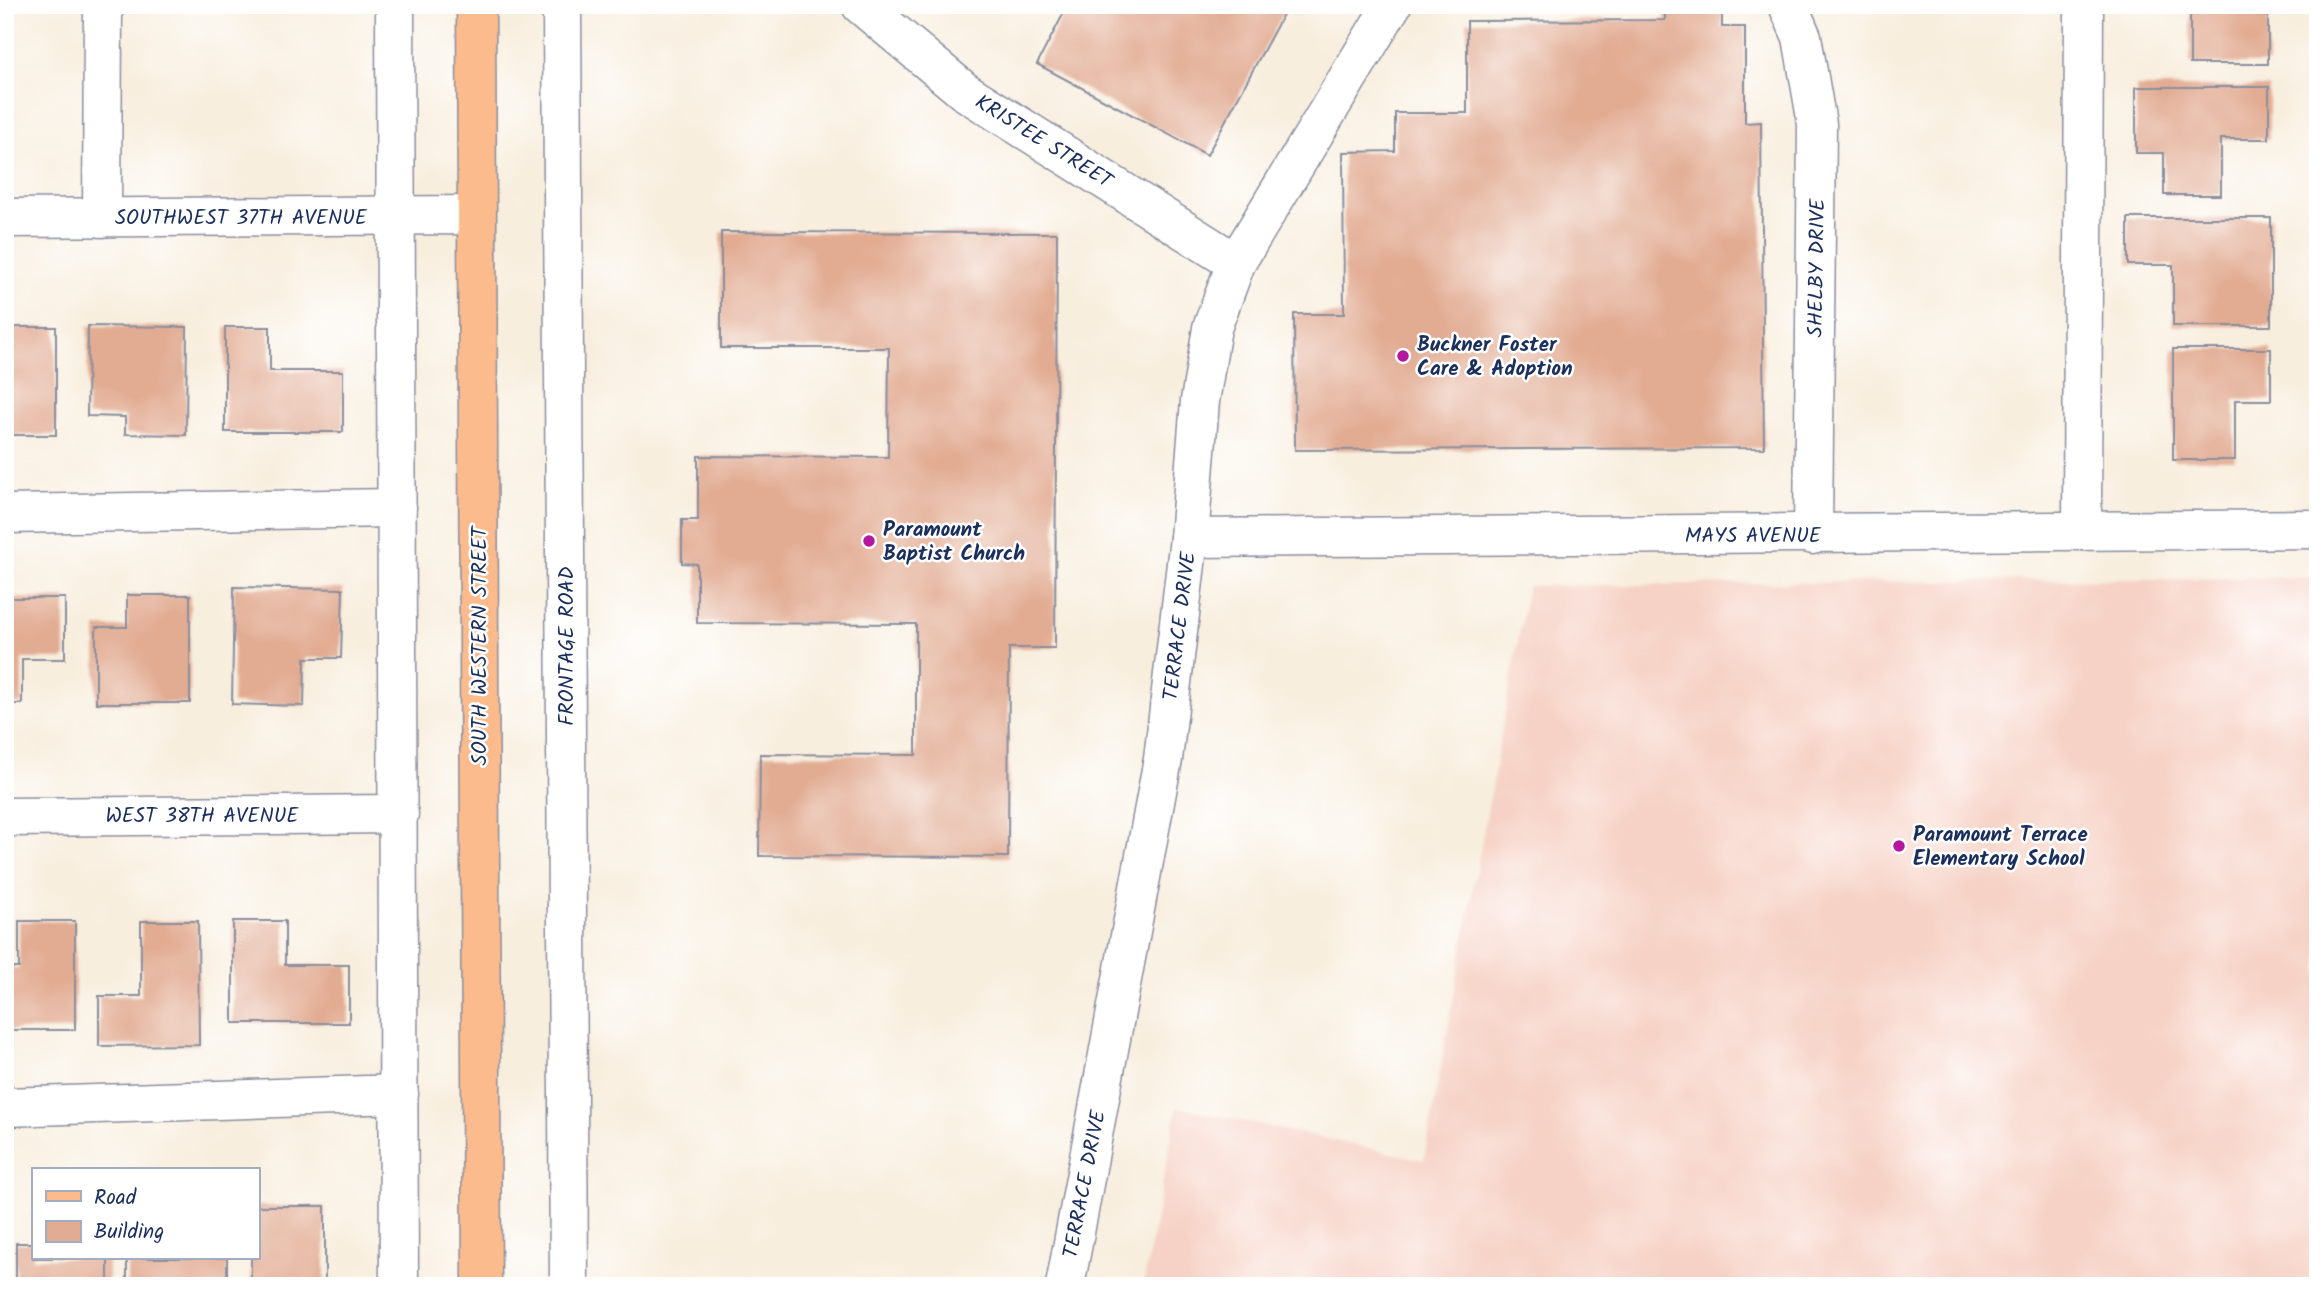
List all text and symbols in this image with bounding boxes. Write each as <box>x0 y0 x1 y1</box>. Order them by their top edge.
street label: KRISTEE STREET <box>968 87 1120 199</box>
street label: SHELBY DRIVE <box>1800 198 1835 338</box>
street label: SOUTHWEST 37TH AVENUE <box>115 202 368 235</box>
place label: Buckner Foster Care & Adoption <box>1417 329 1573 386</box>
marker: Buckner Foster Care & Adoption <box>1395 348 1411 364</box>
place label: Paramount Baptist Church <box>883 514 1025 571</box>
street label: MAYS AVENUE <box>1685 520 1822 553</box>
street label: SOUTH WESTERN STREET <box>464 525 497 766</box>
marker: Paramount Baptist Church <box>861 533 877 549</box>
street label: TERRACE DRIVE <box>1155 549 1206 703</box>
street label: FRONTAGE ROAD <box>551 566 584 726</box>
street label: WEST 38TH AVENUE <box>105 800 299 833</box>
place label: Paramount Terrace Elementary School <box>1913 819 2088 876</box>
marker: Paramount Terrace Elementary School <box>1891 838 1907 854</box>
street label: TERRACE DRIVE <box>1055 1107 1116 1261</box>
legend <box>32 1168 259 1260</box>
text: Road <box>94 1182 137 1215</box>
text: Building <box>94 1216 164 1249</box>

